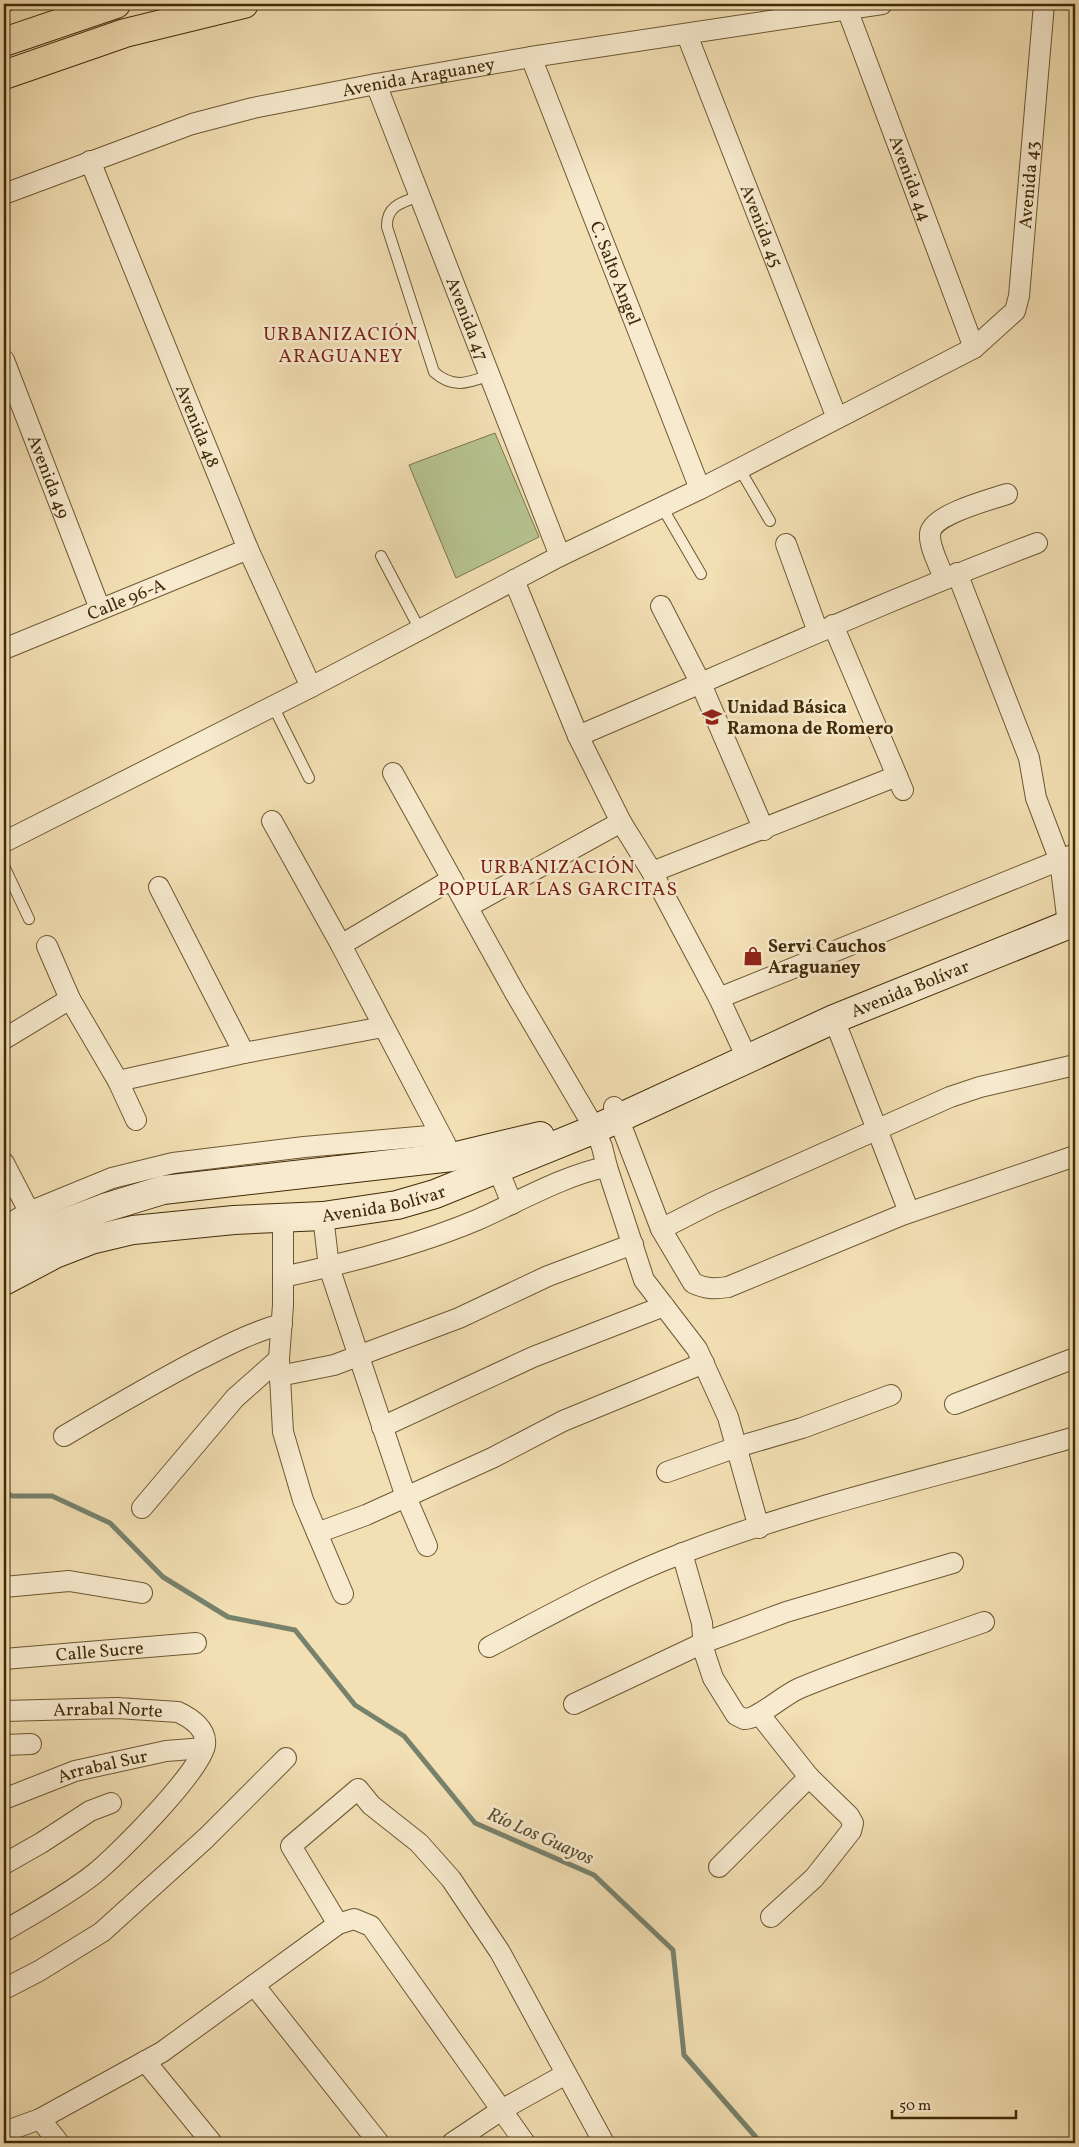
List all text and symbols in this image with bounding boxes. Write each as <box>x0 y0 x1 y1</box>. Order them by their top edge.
street label: Avenida Araguaney <box>340 52 497 104</box>
street label: Avenida 44 <box>882 133 937 225</box>
street label: Avenida 43 <box>1014 140 1046 230</box>
street label: Avenida 45 <box>733 181 788 272</box>
street label: C. Salto Angel <box>582 218 646 329</box>
street label: Avenida 47 <box>439 274 494 365</box>
district label: URBANIZACIÓN ARAGUANEY <box>263 322 419 370</box>
street label: Avenida 48 <box>168 381 225 472</box>
street label: Avenida 49 <box>20 432 75 523</box>
street label: Calle 96-A <box>84 573 170 628</box>
place label: Unidad Básica Ramona de Romero <box>727 696 894 742</box>
school or university icon: Unidad Básica Ramona de Romero <box>701 706 723 728</box>
district label: URBANIZACIÓN POPULAR LAS GARCITAS <box>438 855 678 903</box>
place label: Servi Cauchos Araguaney <box>768 935 886 981</box>
shop icon: Servi Cauchos Araguaney <box>742 945 764 967</box>
street label: Avenida Bolívar <box>847 955 974 1025</box>
street label: Avenida Bolívar <box>320 1180 450 1230</box>
street label: Calle Sucre <box>55 1636 145 1669</box>
street label: Arrabal Norte <box>53 1697 163 1725</box>
street label: Arrabal Sur <box>54 1744 151 1791</box>
water label: Río Los Guayos <box>483 1802 598 1872</box>
scale bar <box>892 2087 1015 2119</box>
text: 50 m <box>899 2096 931 2117</box>

